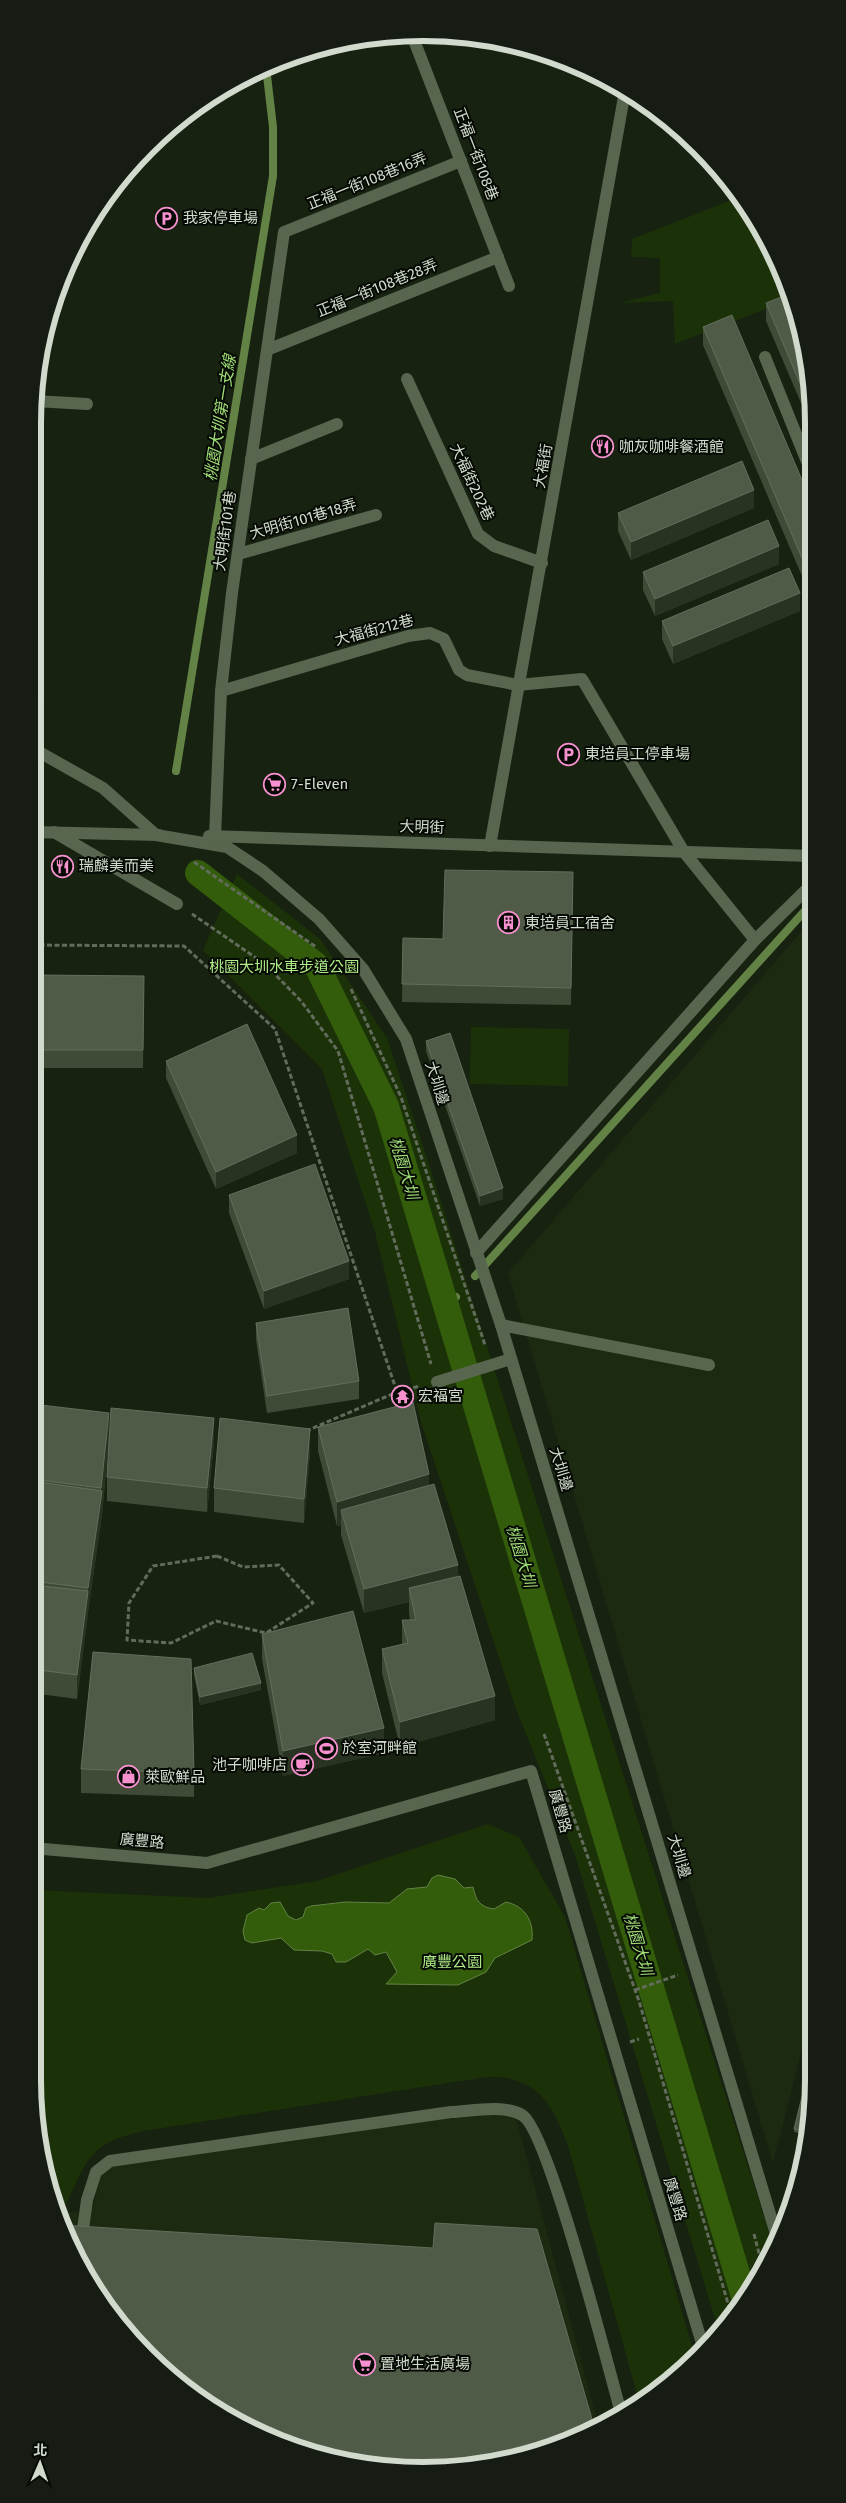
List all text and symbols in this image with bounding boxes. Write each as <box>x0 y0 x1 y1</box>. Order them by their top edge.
street label: 正福一街108巷 <box>450 105 502 203</box>
street label: 正福一街108巷16弄 <box>304 149 430 213</box>
parking icon: 我家停車場 <box>155 206 179 230</box>
place label: 我家停車場 <box>183 209 258 227</box>
street label: 正福一街108巷28弄 <box>314 256 440 320</box>
water label: 桃園大圳第一支線 <box>201 351 240 483</box>
restaurant icon: 咖灰咖啡餐酒館 <box>591 435 615 459</box>
place label: 咖灰咖啡餐酒館 <box>619 438 724 456</box>
street label: 大福街202巷 <box>446 441 498 523</box>
street label: 大福街 <box>530 442 556 490</box>
street label: 大明街101巷 <box>210 490 240 572</box>
street label: 大明街101巷18弄 <box>247 495 359 543</box>
street label: 大福街212巷 <box>333 611 415 649</box>
parking icon: 東培員工停車場 <box>557 742 581 766</box>
place label: 東培員工停車場 <box>585 745 690 763</box>
supermarket icon: 7-Eleven <box>263 772 287 796</box>
place label: 7-Eleven <box>291 775 348 793</box>
street label: 大明街 <box>399 817 445 837</box>
restaurant icon: 瑞麟美而美 <box>51 854 75 878</box>
place label: 瑞麟美而美 <box>79 857 154 875</box>
building icon: 東培員工宿舍 <box>497 911 521 935</box>
place label: 東培員工宿舍 <box>525 914 615 932</box>
park label: 桃園大圳水車步道公園 <box>209 958 359 976</box>
street label: 大圳邊 <box>421 1059 453 1107</box>
water label: 桃園大圳 <box>386 1135 423 1203</box>
temple icon: 宏福宮 <box>390 1384 414 1408</box>
place label: 宏福宮 <box>418 1387 463 1405</box>
street label: 大圳邊 <box>546 1445 576 1493</box>
water label: 桃園大圳 <box>503 1523 540 1591</box>
sports icon: 於室河畔館 <box>314 1736 338 1760</box>
place label: 於室河畔館 <box>342 1739 417 1757</box>
cafe icon: 池子咖啡店 <box>291 1753 315 1777</box>
place label: 池子咖啡店 <box>212 1756 287 1774</box>
shop icon: 萊歐鮮品 <box>117 1765 141 1789</box>
place label: 萊歐鮮品 <box>145 1768 205 1786</box>
street label: 廣豐路 <box>545 1787 575 1835</box>
street label: 廣豐路 <box>119 1830 165 1852</box>
street label: 大圳邊 <box>664 1832 694 1880</box>
water label: 桃園大圳 <box>620 1911 657 1979</box>
park label: 廣豐公園 <box>422 1953 482 1971</box>
street label: 廣豐路 <box>660 2175 690 2223</box>
supermarket icon: 置地生活廣場 <box>352 2352 376 2376</box>
place label: 置地生活廣場 <box>380 2355 470 2373</box>
north arrow <box>15 2438 65 2488</box>
text: 北 <box>33 2442 48 2459</box>

